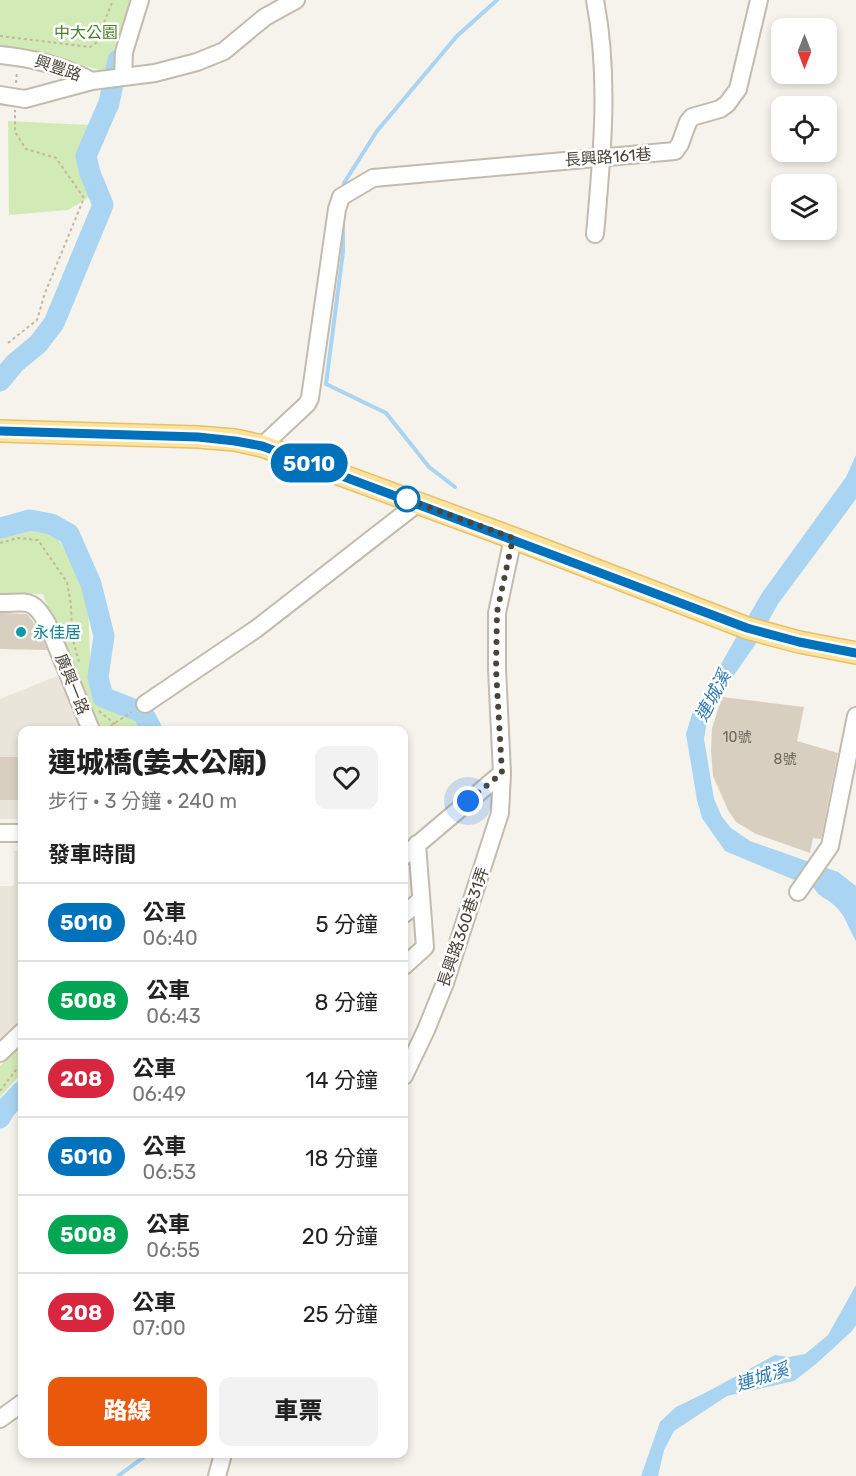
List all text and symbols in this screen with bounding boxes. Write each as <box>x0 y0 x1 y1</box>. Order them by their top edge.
north arrow <box>771 18 837 84</box>
map controls <box>771 18 837 240</box>
park label: 中大公園 <box>54 23 118 42</box>
street label: 興豐路 <box>32 51 84 85</box>
button: locate <box>771 96 837 162</box>
street label: 長興路161巷 <box>564 144 652 170</box>
button: layers <box>771 174 837 240</box>
line badge: 5010 <box>267 444 351 482</box>
text: 5010 <box>283 451 335 476</box>
unlabelled marker <box>394 486 420 512</box>
place label: 永佳居 <box>33 623 81 642</box>
marker: 永佳居 <box>14 625 28 639</box>
street label: 廣興一路 <box>51 651 93 717</box>
water label: 連城溪 <box>691 664 737 725</box>
house number: 10號 <box>723 729 751 746</box>
text: 連城橋(姜太公廟) <box>48 746 267 779</box>
button: heart <box>315 746 378 809</box>
house number: 8號 <box>774 751 796 768</box>
your location <box>453 786 483 816</box>
text: 步行 · 3 分鐘 · 240 m <box>48 789 237 813</box>
text: 發車時間 <box>48 841 136 868</box>
street label: 長興路360巷31弄 <box>434 865 492 989</box>
text: 公車 <box>143 899 187 926</box>
text: 5010 <box>60 910 113 935</box>
text: 5 分鐘 <box>316 911 378 938</box>
text: 06:40 <box>143 926 198 950</box>
text: 公車 <box>146 977 190 1004</box>
text: 5008 <box>60 988 116 1013</box>
text: 8 分鐘 <box>315 989 378 1016</box>
text: 06:43 <box>146 1004 201 1028</box>
text: 公車 <box>132 1055 176 1082</box>
text: 208 <box>60 1066 102 1091</box>
text: 14 分鐘 <box>306 1067 378 1094</box>
text: 06:49 <box>132 1082 186 1106</box>
text: 公車 <box>143 1133 187 1160</box>
text: 5010 <box>60 1144 113 1169</box>
text: 18 分鐘 <box>305 1145 378 1172</box>
text: 06:53 <box>143 1160 196 1184</box>
text: 公車 <box>146 1211 190 1238</box>
text: 5008 <box>60 1222 116 1247</box>
text: 20 分鐘 <box>302 1223 378 1250</box>
text: 06:55 <box>146 1238 200 1262</box>
text: 公車 <box>132 1289 176 1316</box>
text: 208 <box>60 1300 102 1325</box>
text: 25 分鐘 <box>303 1301 378 1328</box>
text: 07:00 <box>132 1316 186 1340</box>
water label: 連城溪 <box>733 1357 794 1396</box>
button: 路線 <box>48 1377 207 1446</box>
button: 車票 <box>219 1377 378 1446</box>

